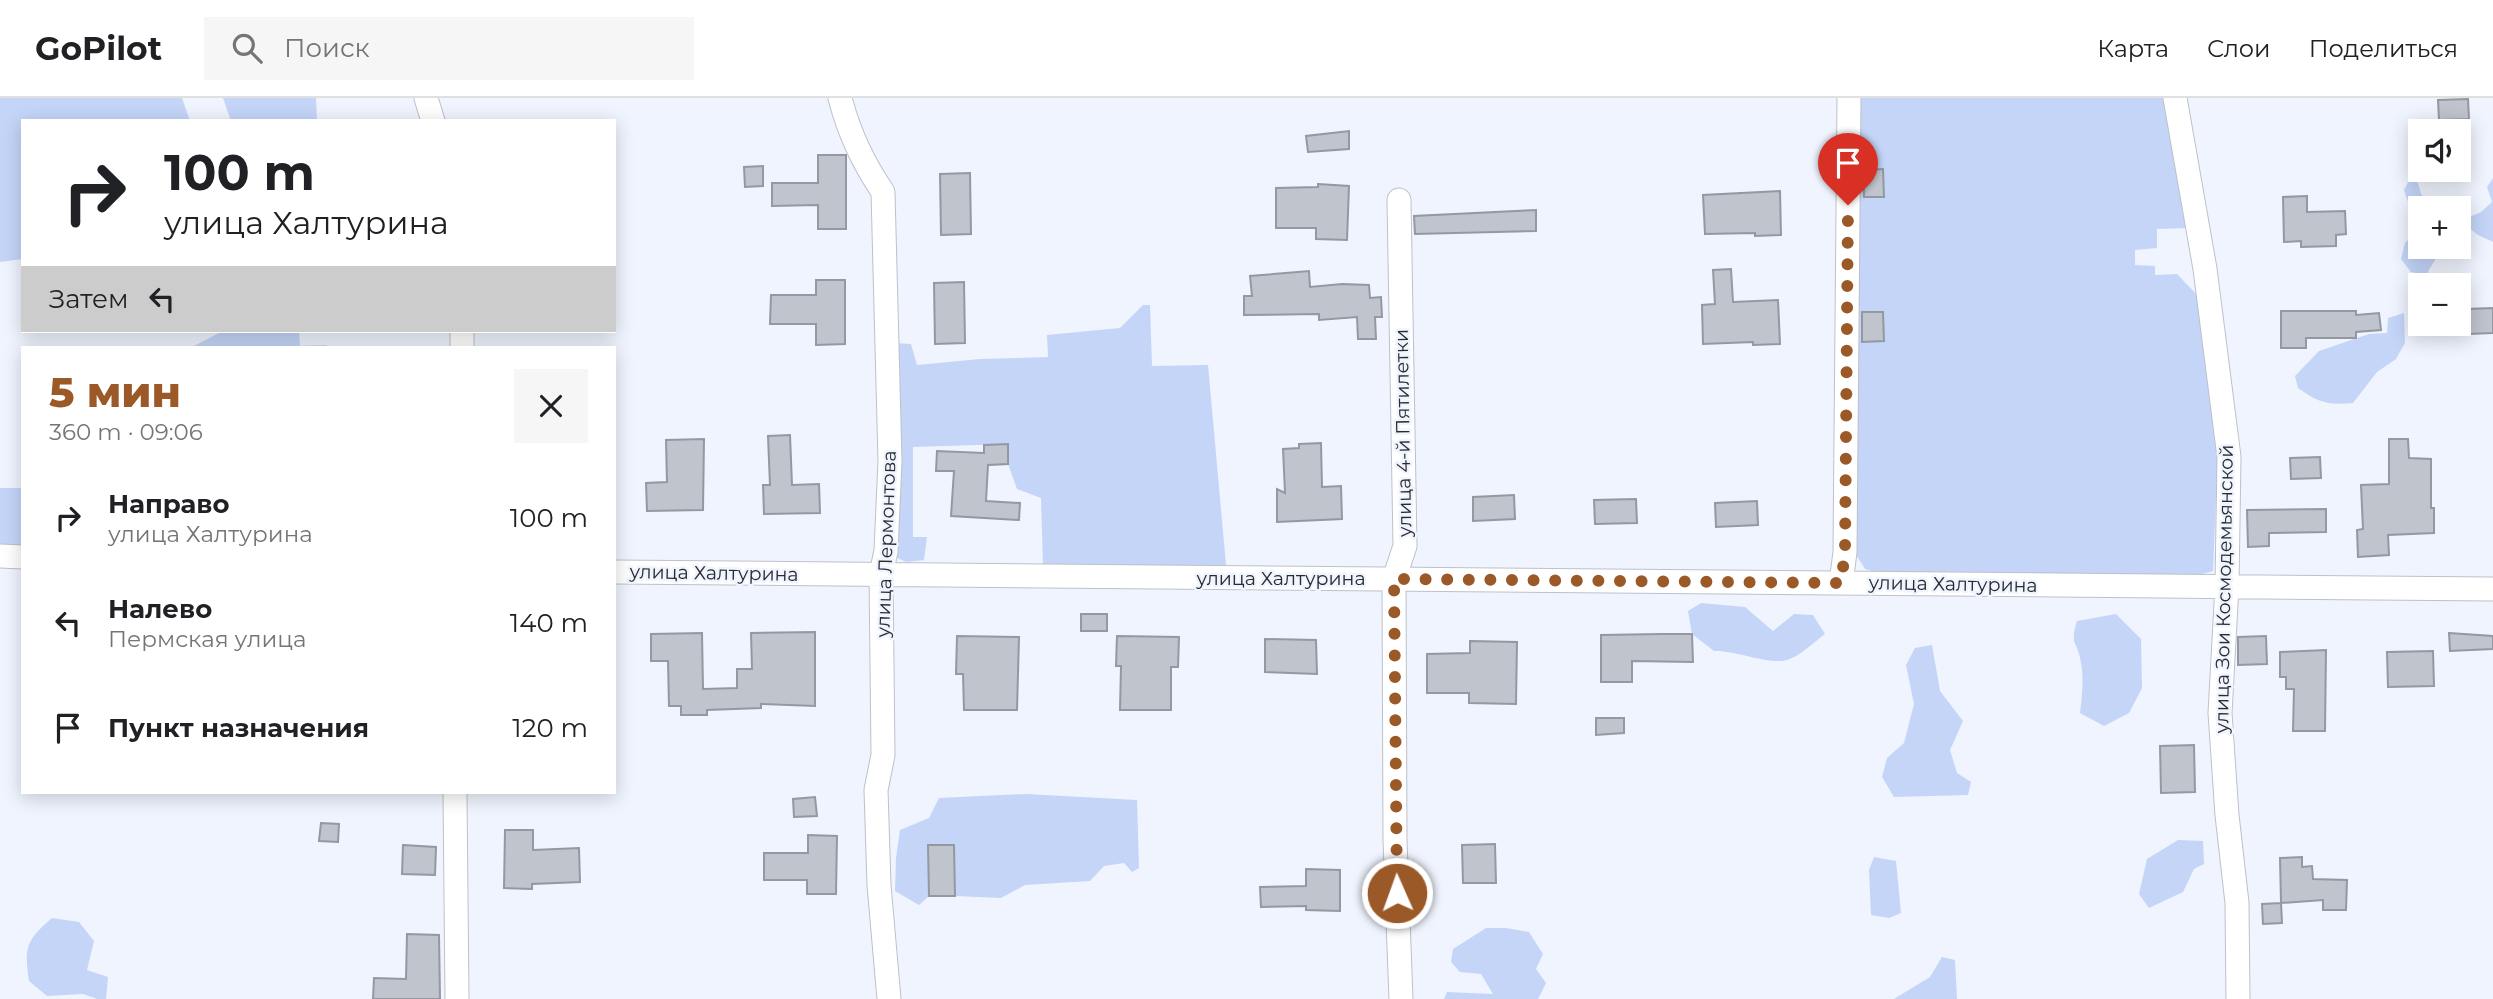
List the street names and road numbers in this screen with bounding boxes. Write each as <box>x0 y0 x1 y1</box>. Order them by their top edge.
street label: улица 4-й Пятилетки <box>1390 329 1416 538</box>
street label: улица Зои Космодемьянской <box>2210 444 2238 735</box>
street label: улица Лермонтова <box>871 450 901 639</box>
street label: улица Халтурина <box>628 560 799 586</box>
street label: улица Халтурина <box>1195 567 1366 590</box>
street label: улица Халтурина <box>1867 571 2038 597</box>

